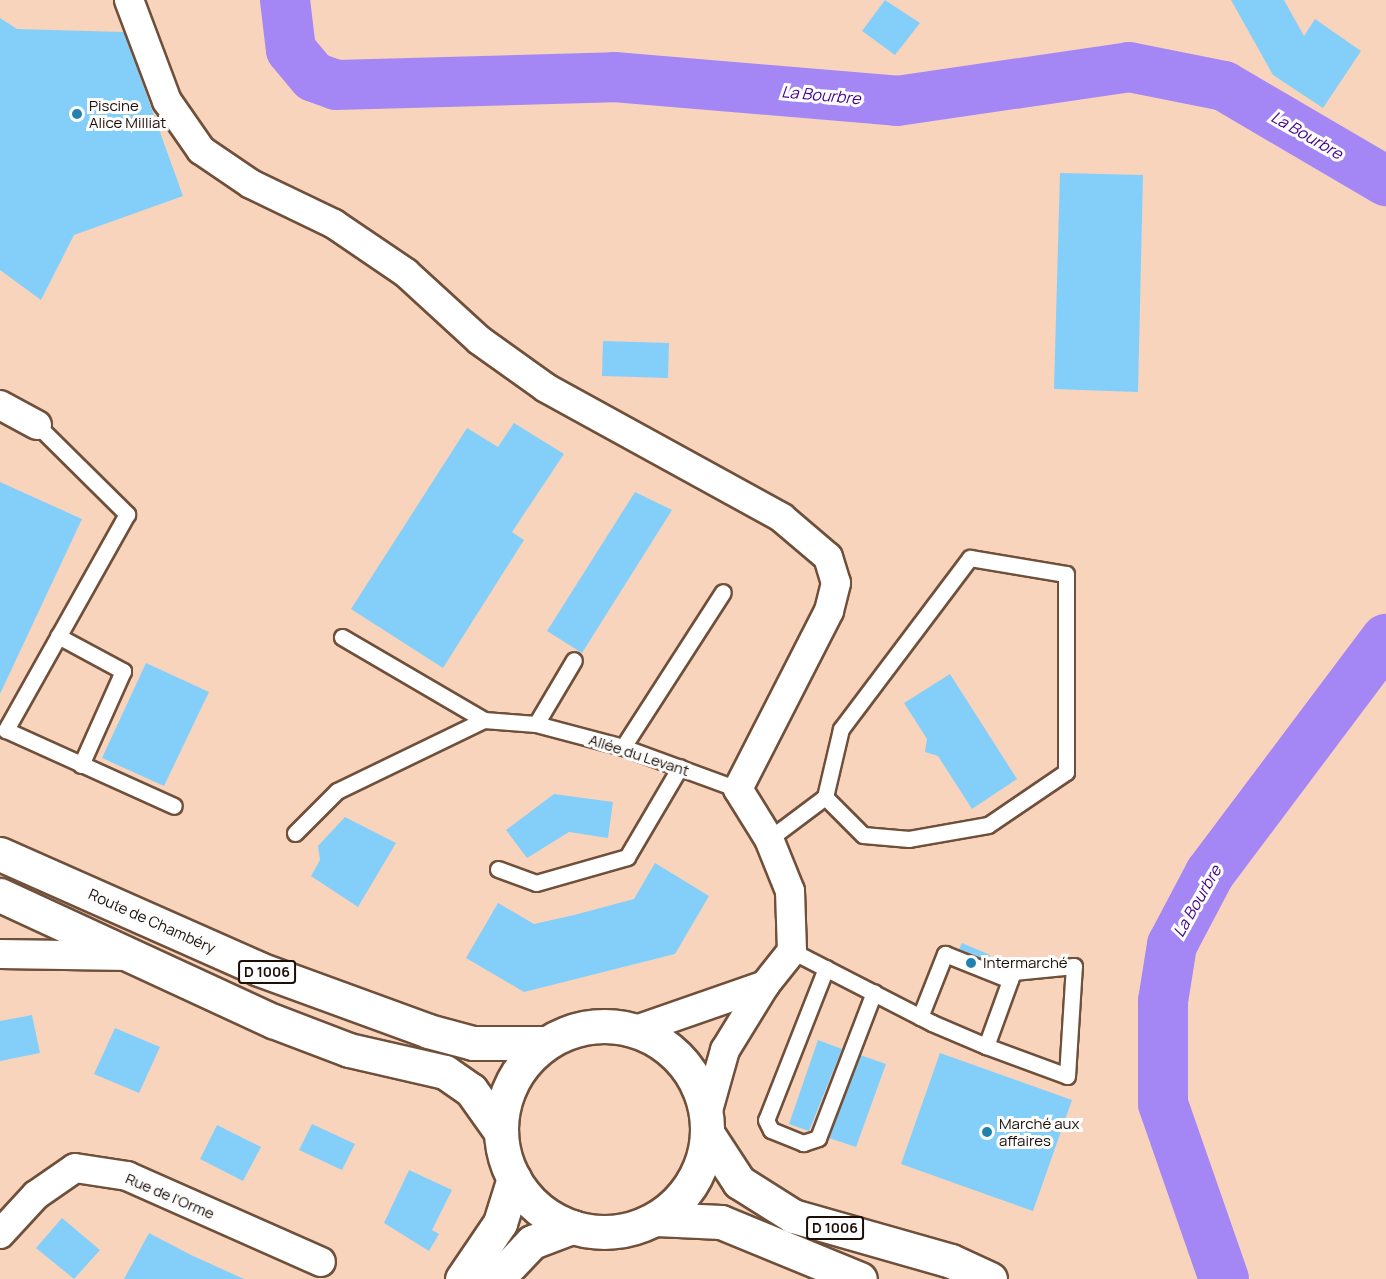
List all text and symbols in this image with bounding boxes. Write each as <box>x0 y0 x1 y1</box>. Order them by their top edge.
water label: La Bourbre <box>781 82 861 108</box>
place label: Piscine Alice Milliat <box>89 96 166 131</box>
marker: Piscine Alice Milliat <box>70 107 84 121</box>
water label: La Bourbre <box>1268 107 1346 163</box>
street label: Allée du Levant <box>587 730 691 780</box>
water label: La Bourbre <box>1169 862 1225 940</box>
street label: Route de Chambéry <box>86 885 218 957</box>
place label: Intermarché <box>983 954 1068 972</box>
marker: Intermarché <box>964 956 978 970</box>
road number: D 1006 <box>237 961 297 983</box>
place label: Marché aux affaires <box>999 1114 1079 1149</box>
marker: Marché aux affaires <box>980 1125 994 1139</box>
street label: Rue de l'Orme <box>123 1169 217 1223</box>
road number: D 1006 <box>805 1217 865 1239</box>

